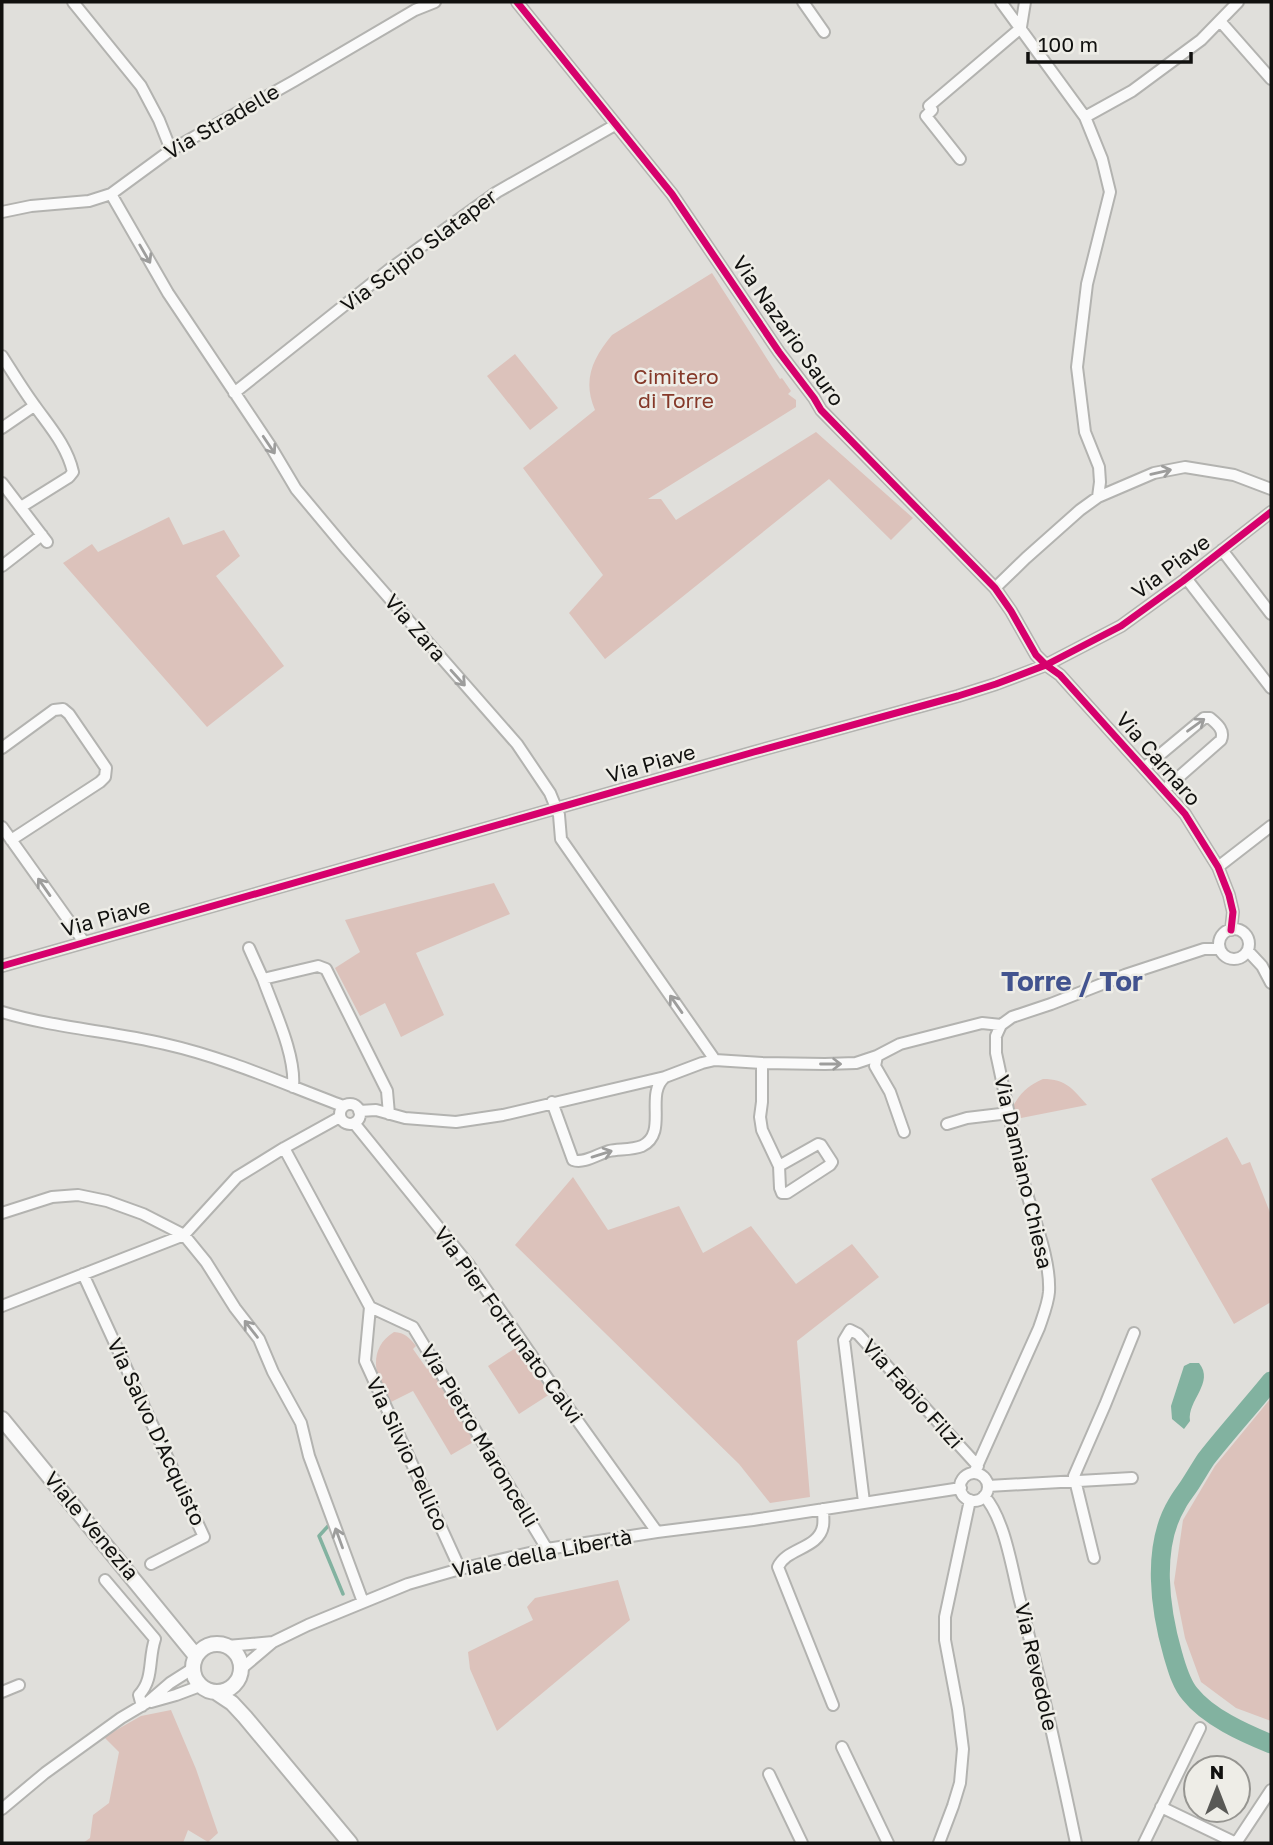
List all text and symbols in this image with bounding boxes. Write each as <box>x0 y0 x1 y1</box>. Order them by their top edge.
scale bar <box>1028 21 1191 65</box>
text: 100 m <box>1038 31 1098 57</box>
street label: Via Stradelle <box>159 78 284 165</box>
street label: Via Scipio Slataper <box>335 183 502 317</box>
one-way arrow <box>138 243 152 263</box>
street label: Via Nazario Sauro <box>727 250 850 411</box>
park label: Cimitero di Torre <box>633 363 719 413</box>
one-way arrow <box>262 434 276 454</box>
one-way arrow <box>1149 465 1172 478</box>
street label: Via Piave <box>1126 528 1215 604</box>
street label: Via Zara <box>379 588 452 666</box>
one-way arrow <box>450 668 466 686</box>
street label: Via Carnaro <box>1111 706 1207 811</box>
one-way arrow <box>1187 717 1205 732</box>
street label: Via Piave <box>603 738 698 788</box>
one-way arrow <box>37 878 51 897</box>
street label: Via Piave <box>58 892 153 942</box>
district label: Torre / Tor <box>1001 964 1143 997</box>
one-way arrow <box>669 995 683 1014</box>
one-way arrow <box>819 1057 842 1071</box>
street label: Via Damiano Chiesa <box>989 1072 1059 1271</box>
one-way arrow <box>591 1146 613 1159</box>
street label: Via Pier Fortunato Calvi <box>429 1221 589 1428</box>
one-way arrow <box>244 1320 259 1339</box>
street label: Via Fabio Filzi <box>857 1333 969 1454</box>
street label: Via Salvo D'Acquisto <box>102 1334 212 1529</box>
street label: Via Pietro Maroncelli <box>415 1339 545 1532</box>
street label: Via Silvio Pellico <box>361 1373 455 1534</box>
street label: Viale Venezia <box>39 1466 145 1585</box>
street label: Viale della Libertà <box>450 1523 634 1583</box>
one-way arrow <box>332 1527 344 1549</box>
street label: Via Revedole <box>1010 1600 1064 1733</box>
north arrow <box>1182 1754 1252 1824</box>
text: N <box>1210 1760 1224 1783</box>

